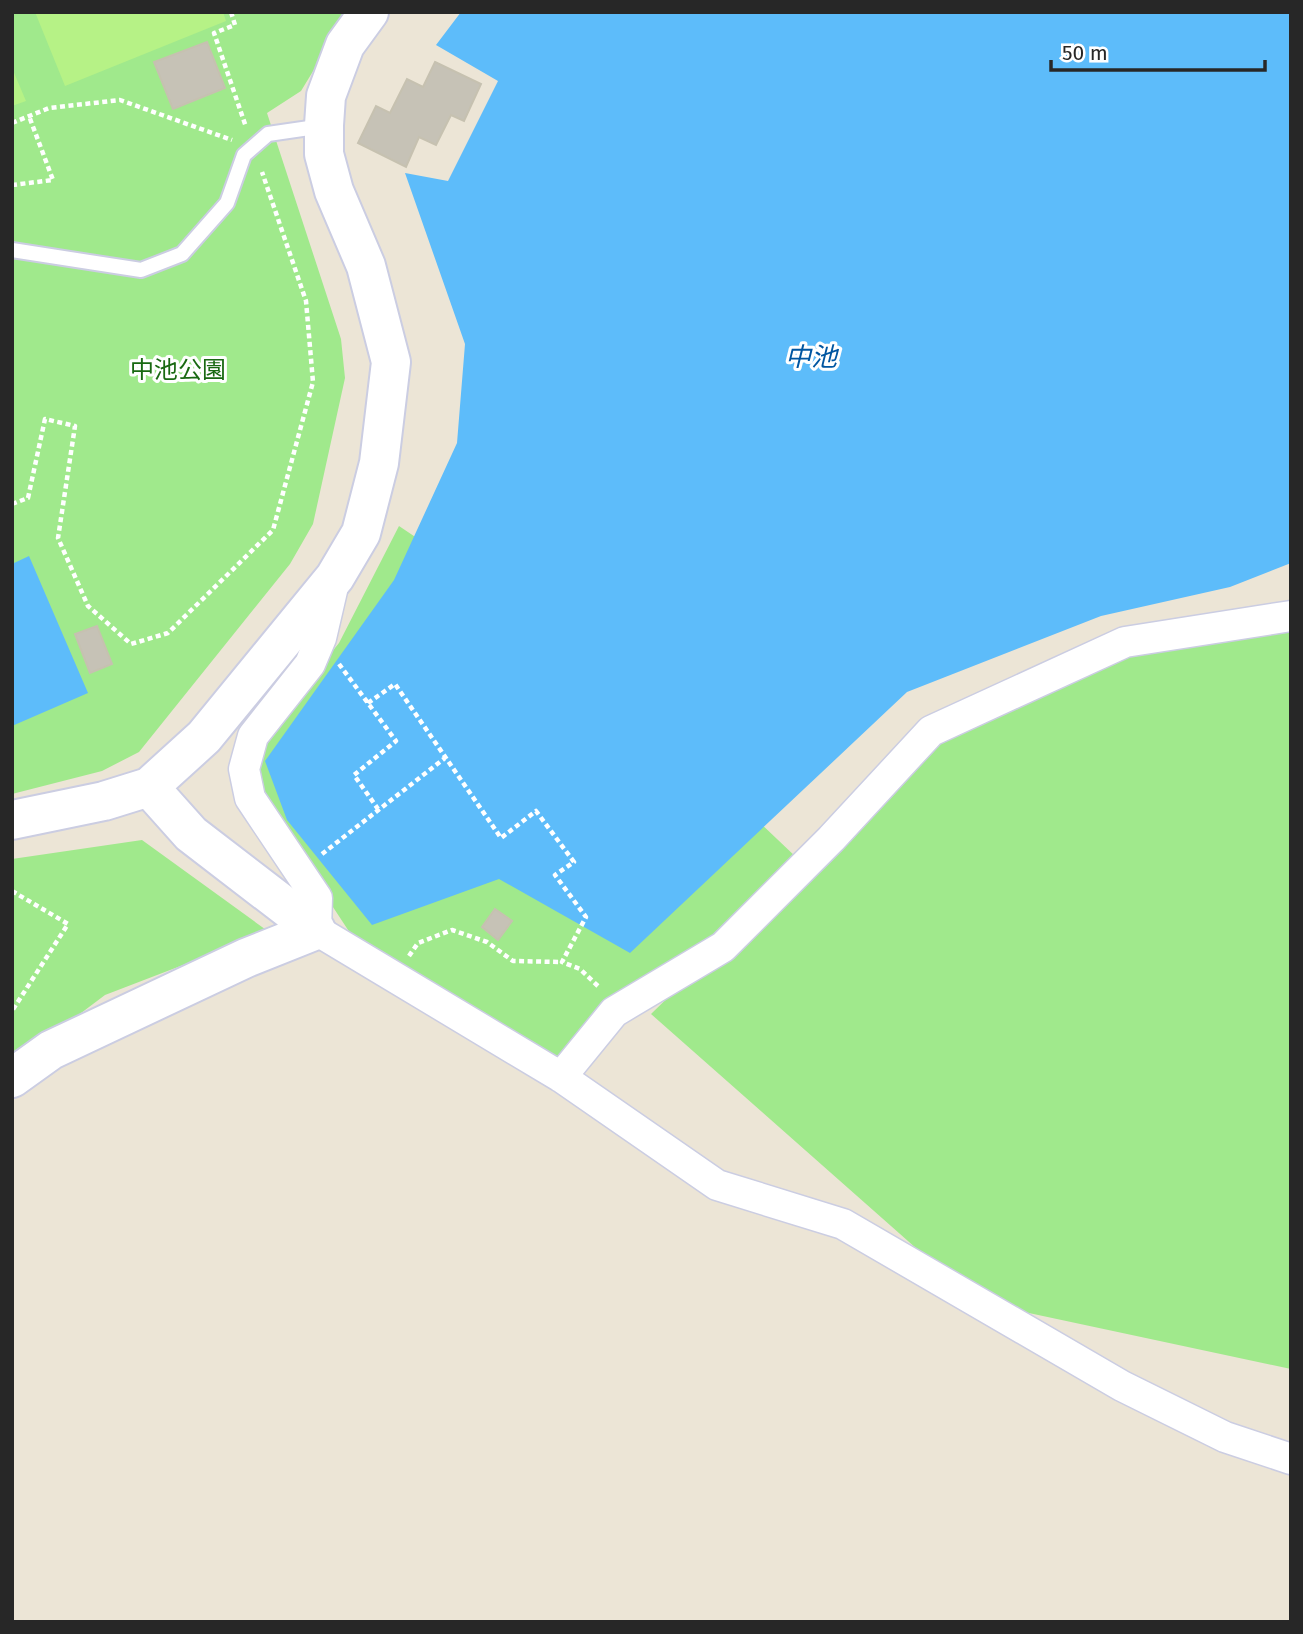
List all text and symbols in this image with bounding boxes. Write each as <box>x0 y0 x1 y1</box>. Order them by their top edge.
scale bar <box>1051 28 1264 72</box>
text: 50 m <box>1062 40 1108 66</box>
water label: 中池 <box>785 342 840 373</box>
park label: 中池公園 <box>130 356 226 384</box>

